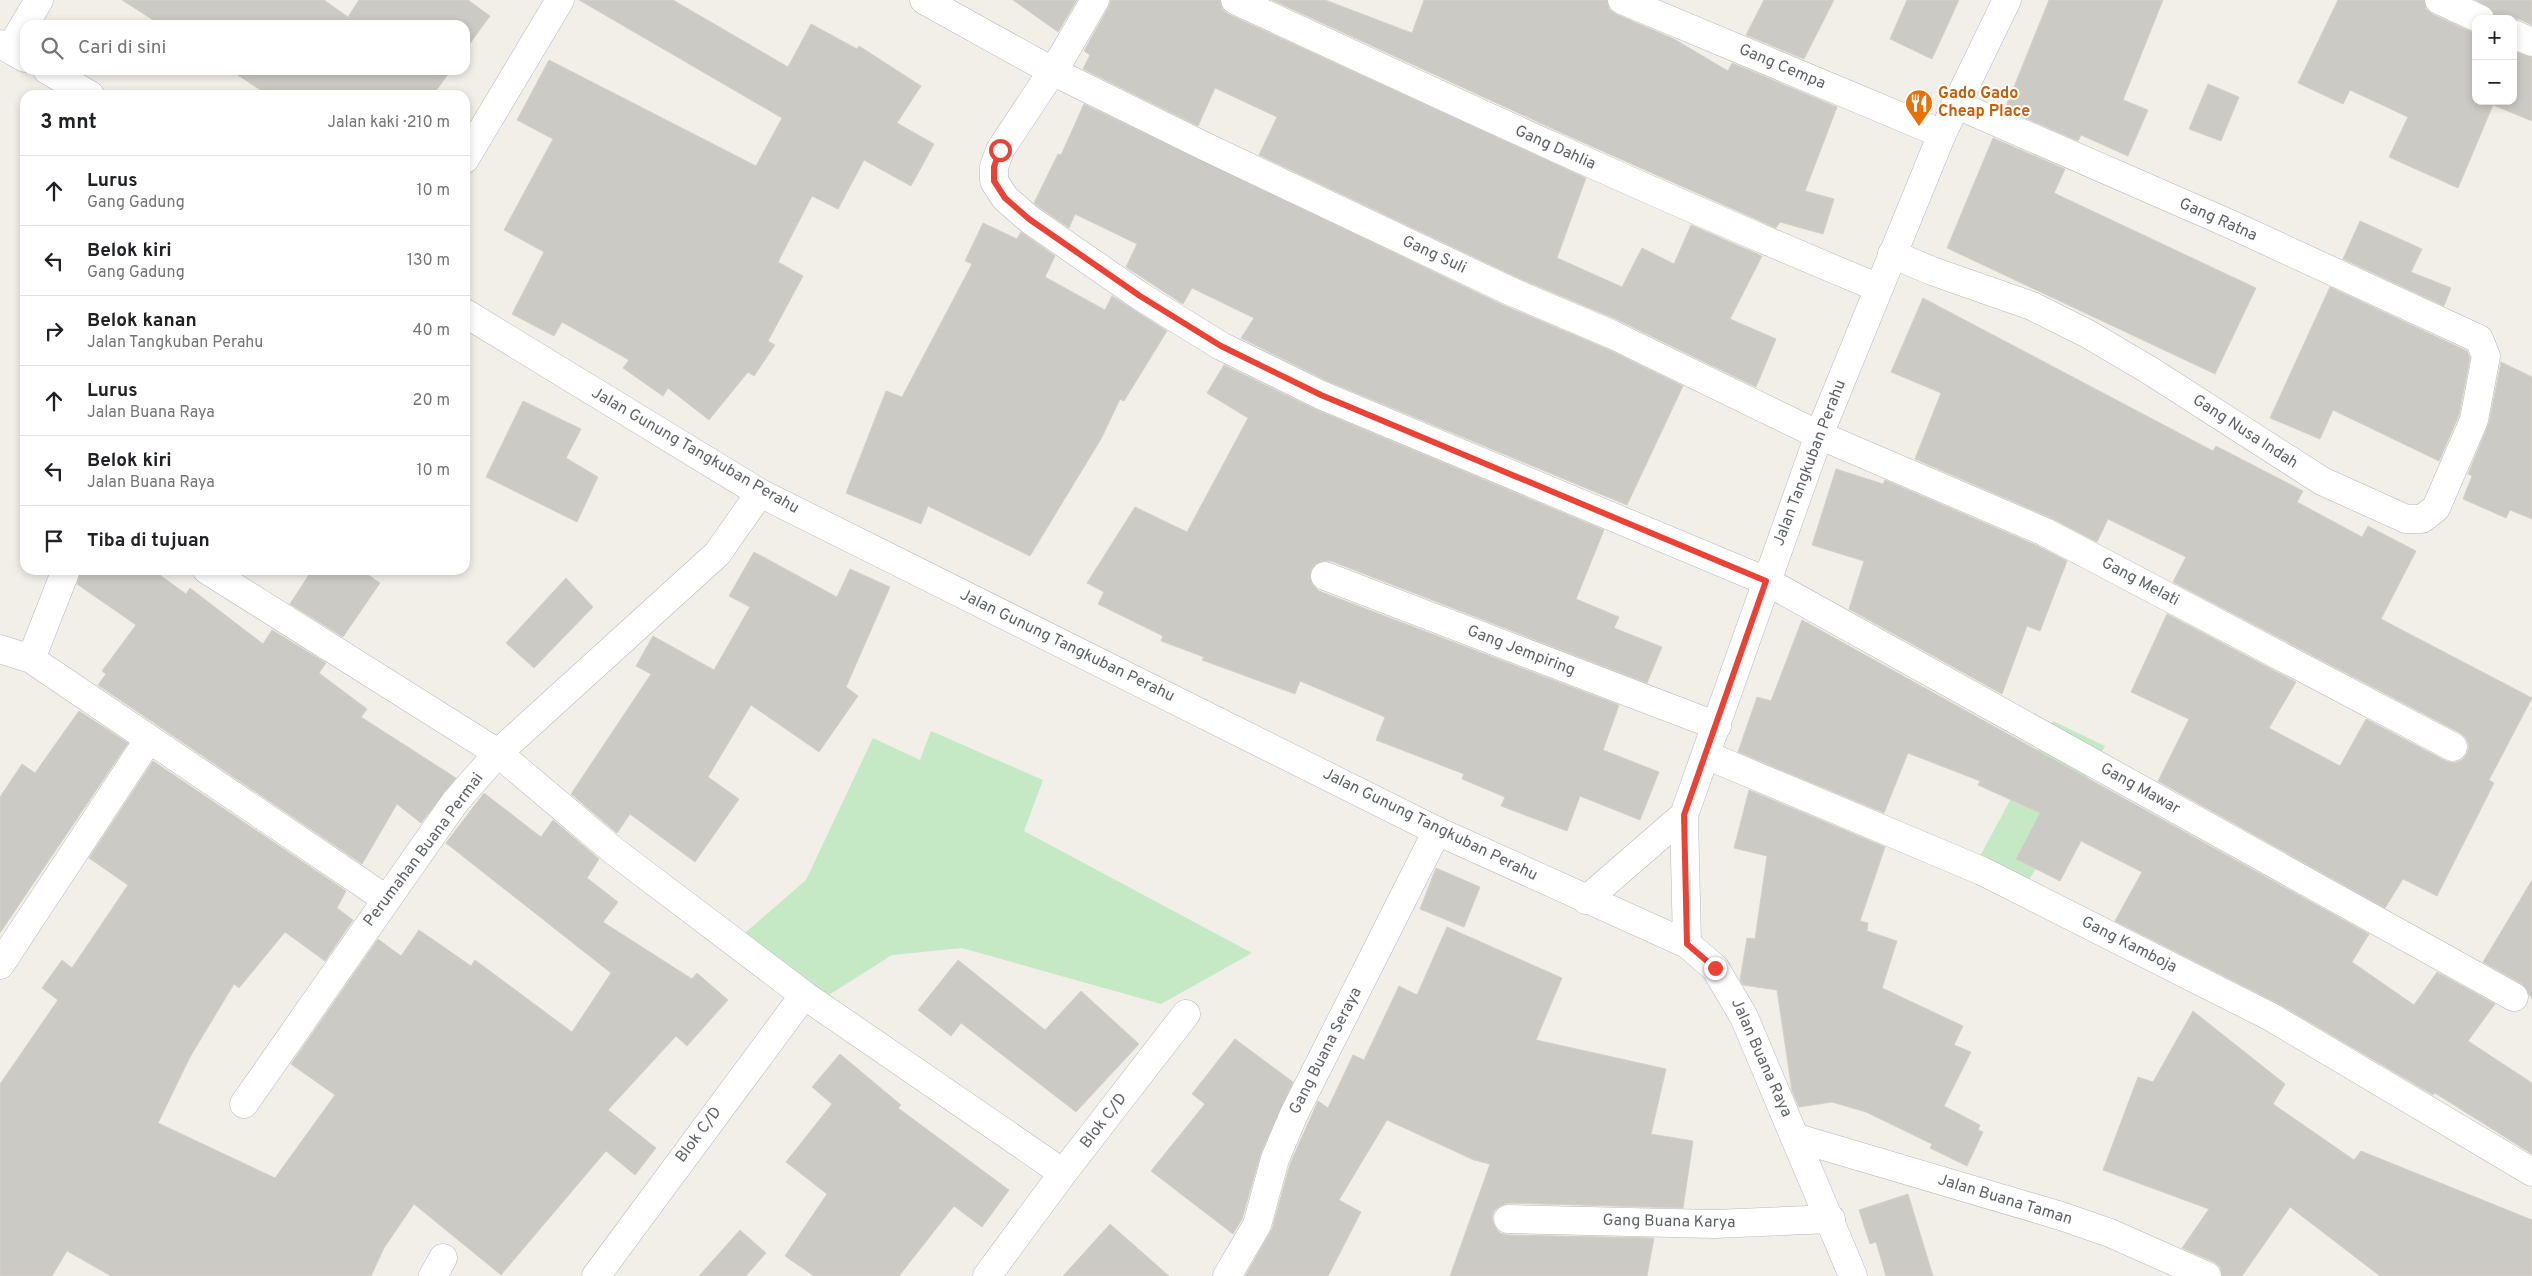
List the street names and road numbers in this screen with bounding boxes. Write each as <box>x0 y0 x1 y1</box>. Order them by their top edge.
street label: Gang Cempa <box>1736 40 1828 94</box>
street label: Gang Dahlia <box>1511 121 1599 175</box>
street label: Gang Ratna <box>2176 194 2260 246</box>
street label: Gang Suli <box>1399 231 1469 279</box>
street label: Jalan Tangkuban Perahu <box>1769 377 1851 549</box>
street label: Jalan Gunung Tangkuban Perahu <box>588 383 802 519</box>
street label: Gang Nusa Indah <box>2189 390 2301 474</box>
street label: Gang Melati <box>2098 553 2182 611</box>
street label: Jalan Gunung Tangkuban Perahu <box>956 585 1178 707</box>
street label: Gang Jempiring <box>1464 621 1578 681</box>
street label: Gang Mawar <box>2096 759 2184 819</box>
street label: Jalan Gunung Tangkuban Perahu <box>1319 764 1541 886</box>
street label: Perumahan Buana Permai <box>360 769 488 931</box>
street label: Gang Kamboja <box>2078 912 2180 978</box>
street label: Gang Buana Seraya <box>1285 984 1367 1118</box>
street label: Jalan Buana Raya <box>1726 996 1796 1120</box>
street label: Blok C/D <box>1076 1089 1132 1153</box>
street label: Blok C/D <box>672 1103 726 1167</box>
street label: Jalan Buana Taman <box>1935 1170 2075 1230</box>
street label: Gang Buana Karya <box>1602 1211 1736 1233</box>

